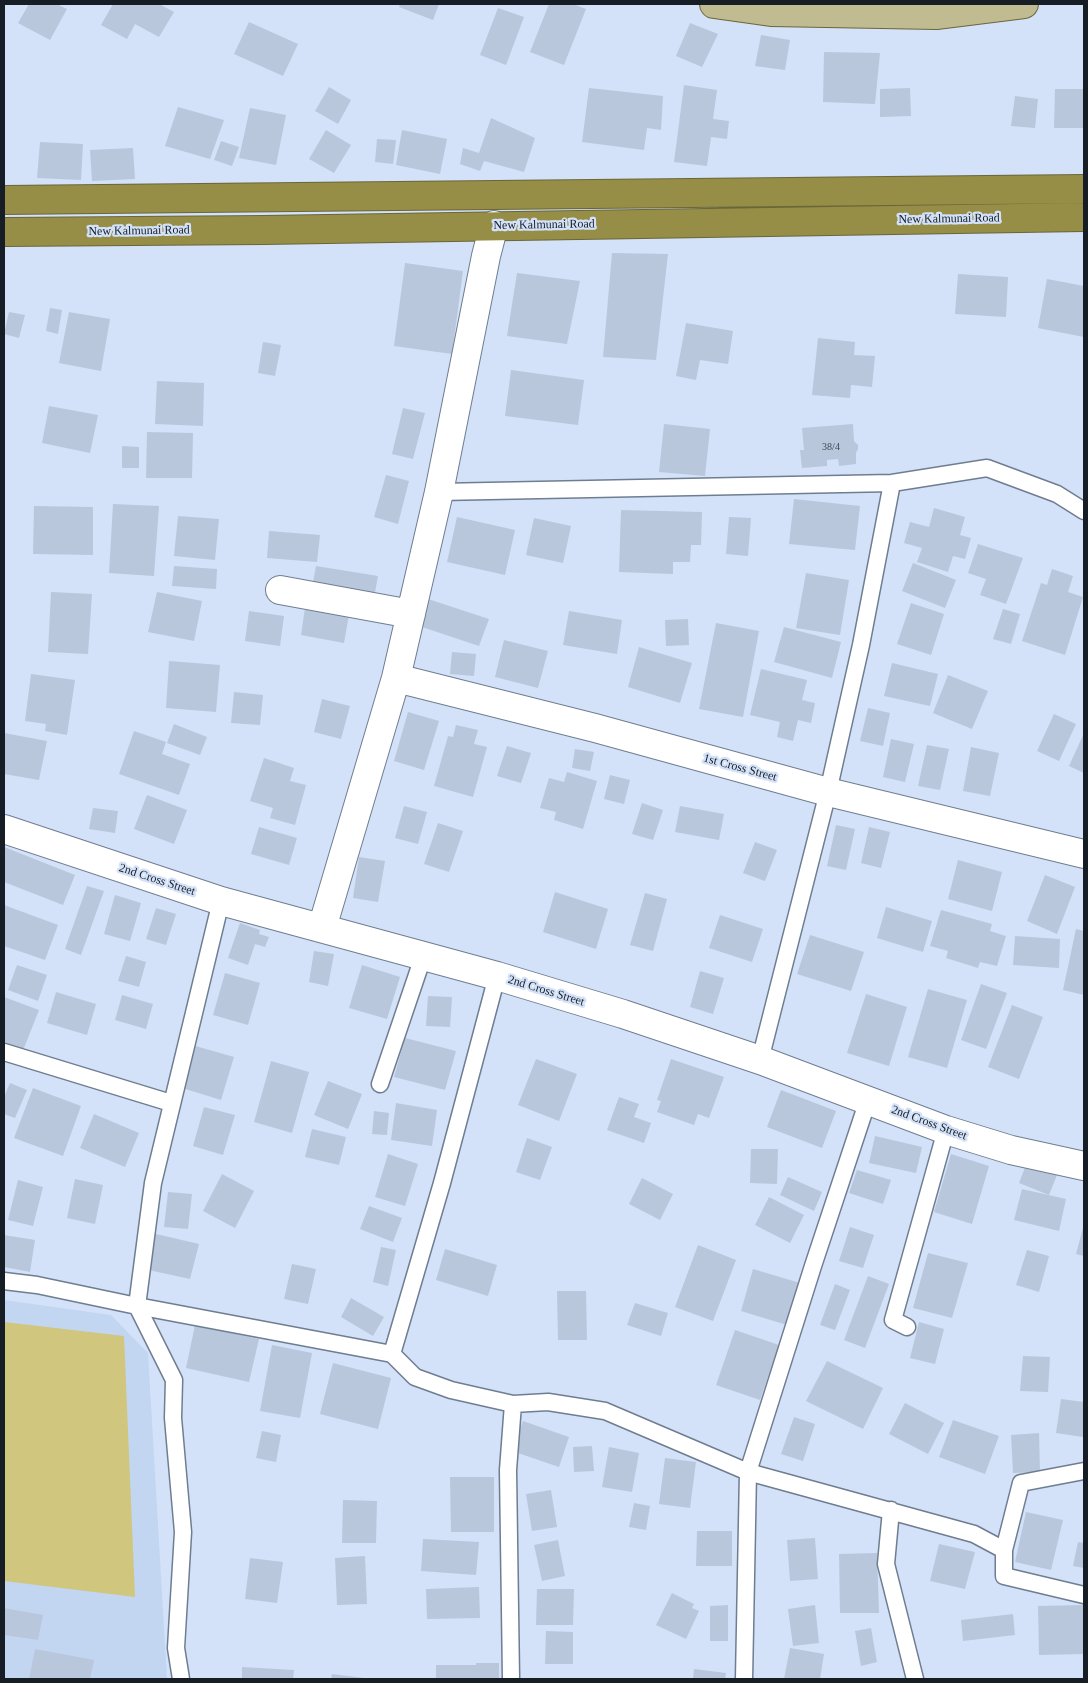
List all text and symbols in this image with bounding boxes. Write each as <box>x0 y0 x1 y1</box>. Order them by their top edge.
street label: New Kalmunai Road <box>898 211 1000 227</box>
street label: New Kalmunai Road <box>493 217 595 233</box>
street label: New Kalmunai Road <box>88 223 190 239</box>
house number: 38/4 <box>822 441 840 453</box>
street label: 1st Cross Street <box>702 751 778 785</box>
street label: 2nd Cross Street <box>117 861 197 899</box>
street label: 2nd Cross Street <box>506 973 586 1009</box>
street label: 2nd Cross Street <box>889 1103 969 1143</box>

